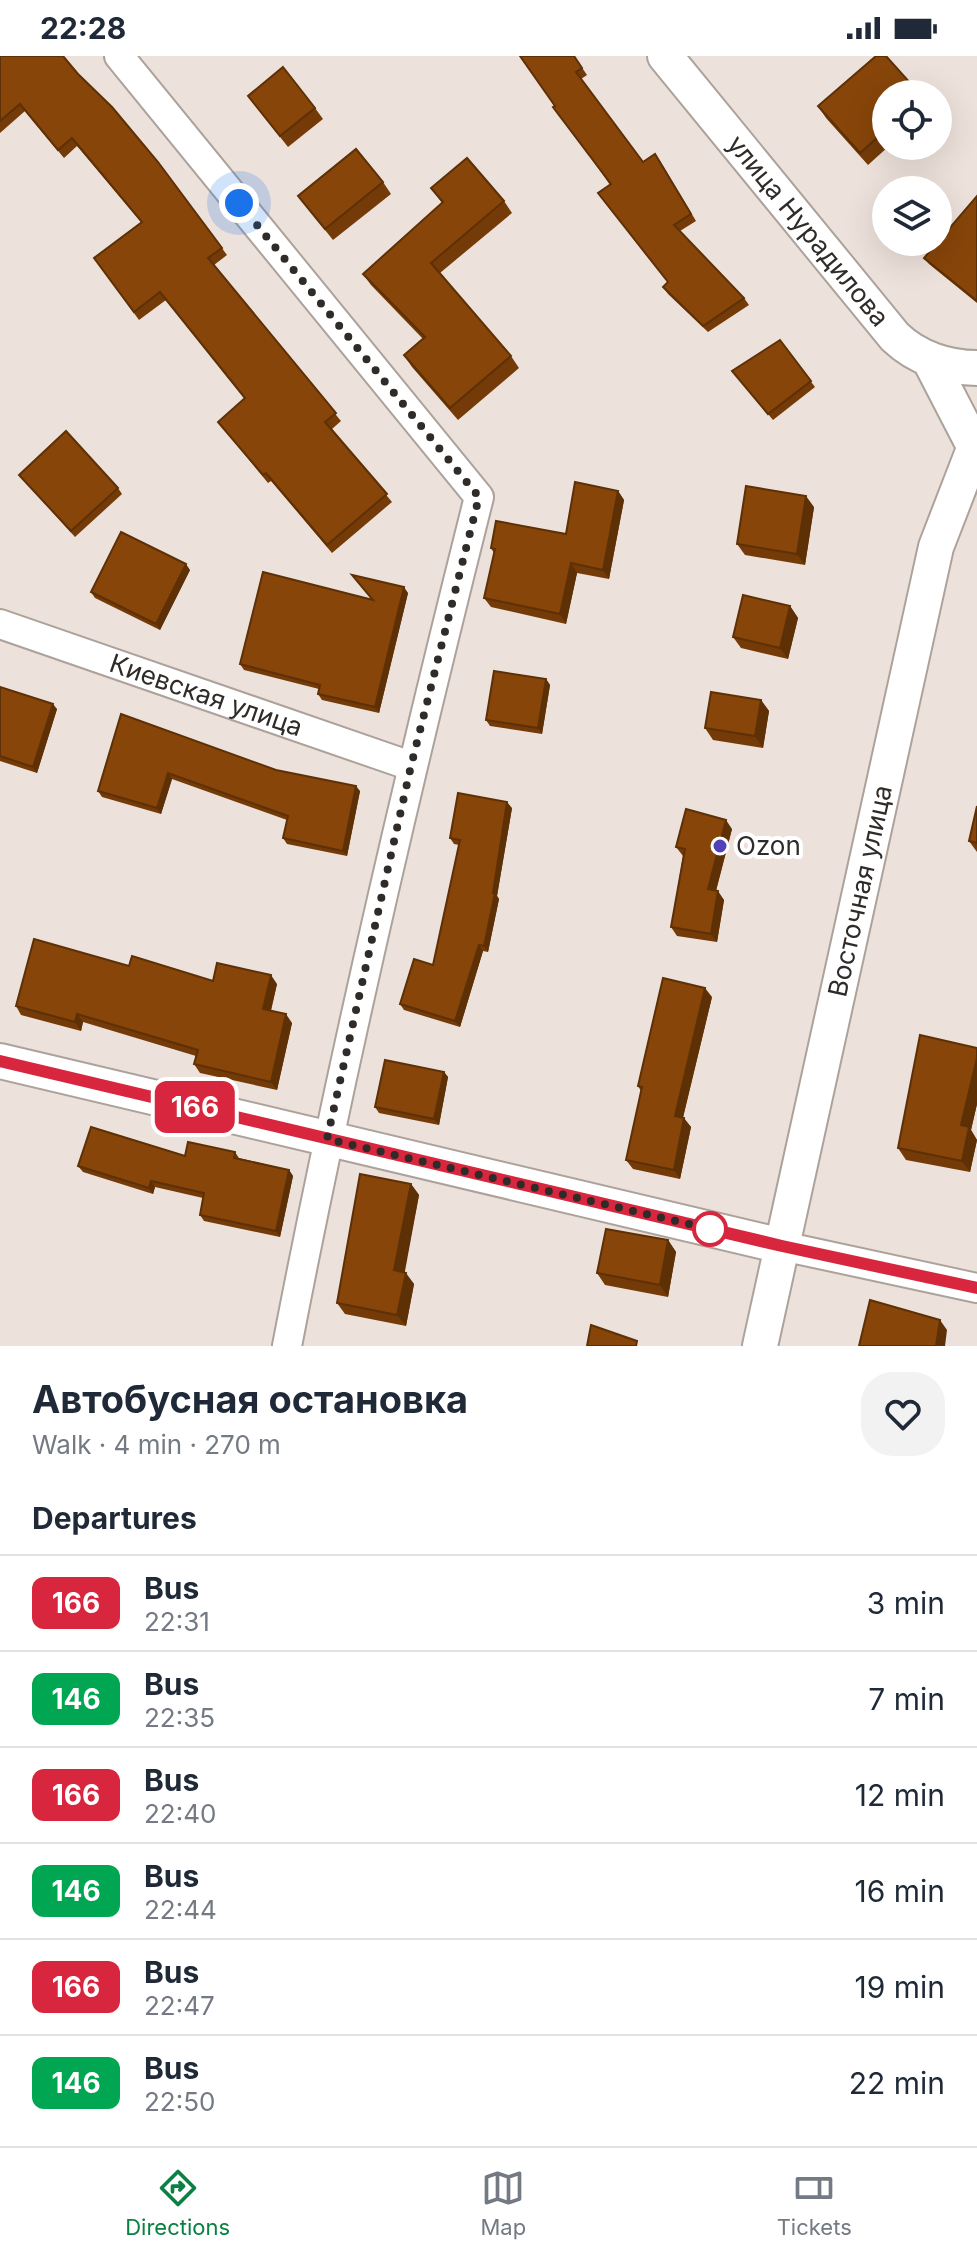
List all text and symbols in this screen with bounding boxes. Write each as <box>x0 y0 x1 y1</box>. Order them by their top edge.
text: 22:28 <box>40 10 126 46</box>
map controls <box>872 80 952 256</box>
button: locate <box>872 80 952 160</box>
street label: улица Нурадилова <box>721 129 896 332</box>
button: layers <box>872 176 952 256</box>
your location <box>219 183 259 223</box>
street label: Киевская улица <box>106 647 307 742</box>
street label: Восточная улица <box>821 782 898 999</box>
place label: Ozon <box>736 830 801 861</box>
marker: Ozon <box>711 837 729 855</box>
line badge: 166 <box>149 1081 241 1133</box>
text: 166 <box>171 1090 219 1124</box>
unlabelled marker <box>693 1212 727 1246</box>
button: heart <box>861 1372 945 1456</box>
text: Автобусная остановка <box>32 1376 468 1422</box>
text: Walk · 4 min · 270 m <box>32 1429 281 1460</box>
text: Departures <box>32 1500 197 1536</box>
text: Bus <box>144 1570 199 1606</box>
text: 3 min <box>867 1585 945 1621</box>
text: 166 <box>52 1586 100 1620</box>
text: 22:31 <box>144 1606 210 1637</box>
text: Bus <box>144 1666 199 1702</box>
text: 7 min <box>868 1681 945 1717</box>
text: 146 <box>51 1682 101 1716</box>
text: 22:35 <box>144 1702 215 1733</box>
text: Bus <box>144 1762 199 1798</box>
text: 12 min <box>855 1777 945 1813</box>
text: 166 <box>52 1778 100 1812</box>
text: 22:40 <box>144 1798 216 1829</box>
text: Bus <box>144 1858 199 1894</box>
text: 16 min <box>854 1873 945 1909</box>
text: 146 <box>51 1874 101 1908</box>
text: 22:44 <box>144 1894 217 1925</box>
text: Bus <box>144 1954 199 1990</box>
text: 19 min <box>854 1969 945 2005</box>
text: 166 <box>52 1970 100 2004</box>
text: 22:47 <box>144 1990 215 2021</box>
text: Bus <box>144 2050 199 2086</box>
text: 22 min <box>849 2065 945 2101</box>
text: 146 <box>51 2066 101 2100</box>
text: 22:50 <box>144 2086 215 2117</box>
tab: Directions <box>125 2166 230 2240</box>
tab: Map <box>481 2166 526 2240</box>
tab: Tickets <box>777 2166 852 2240</box>

